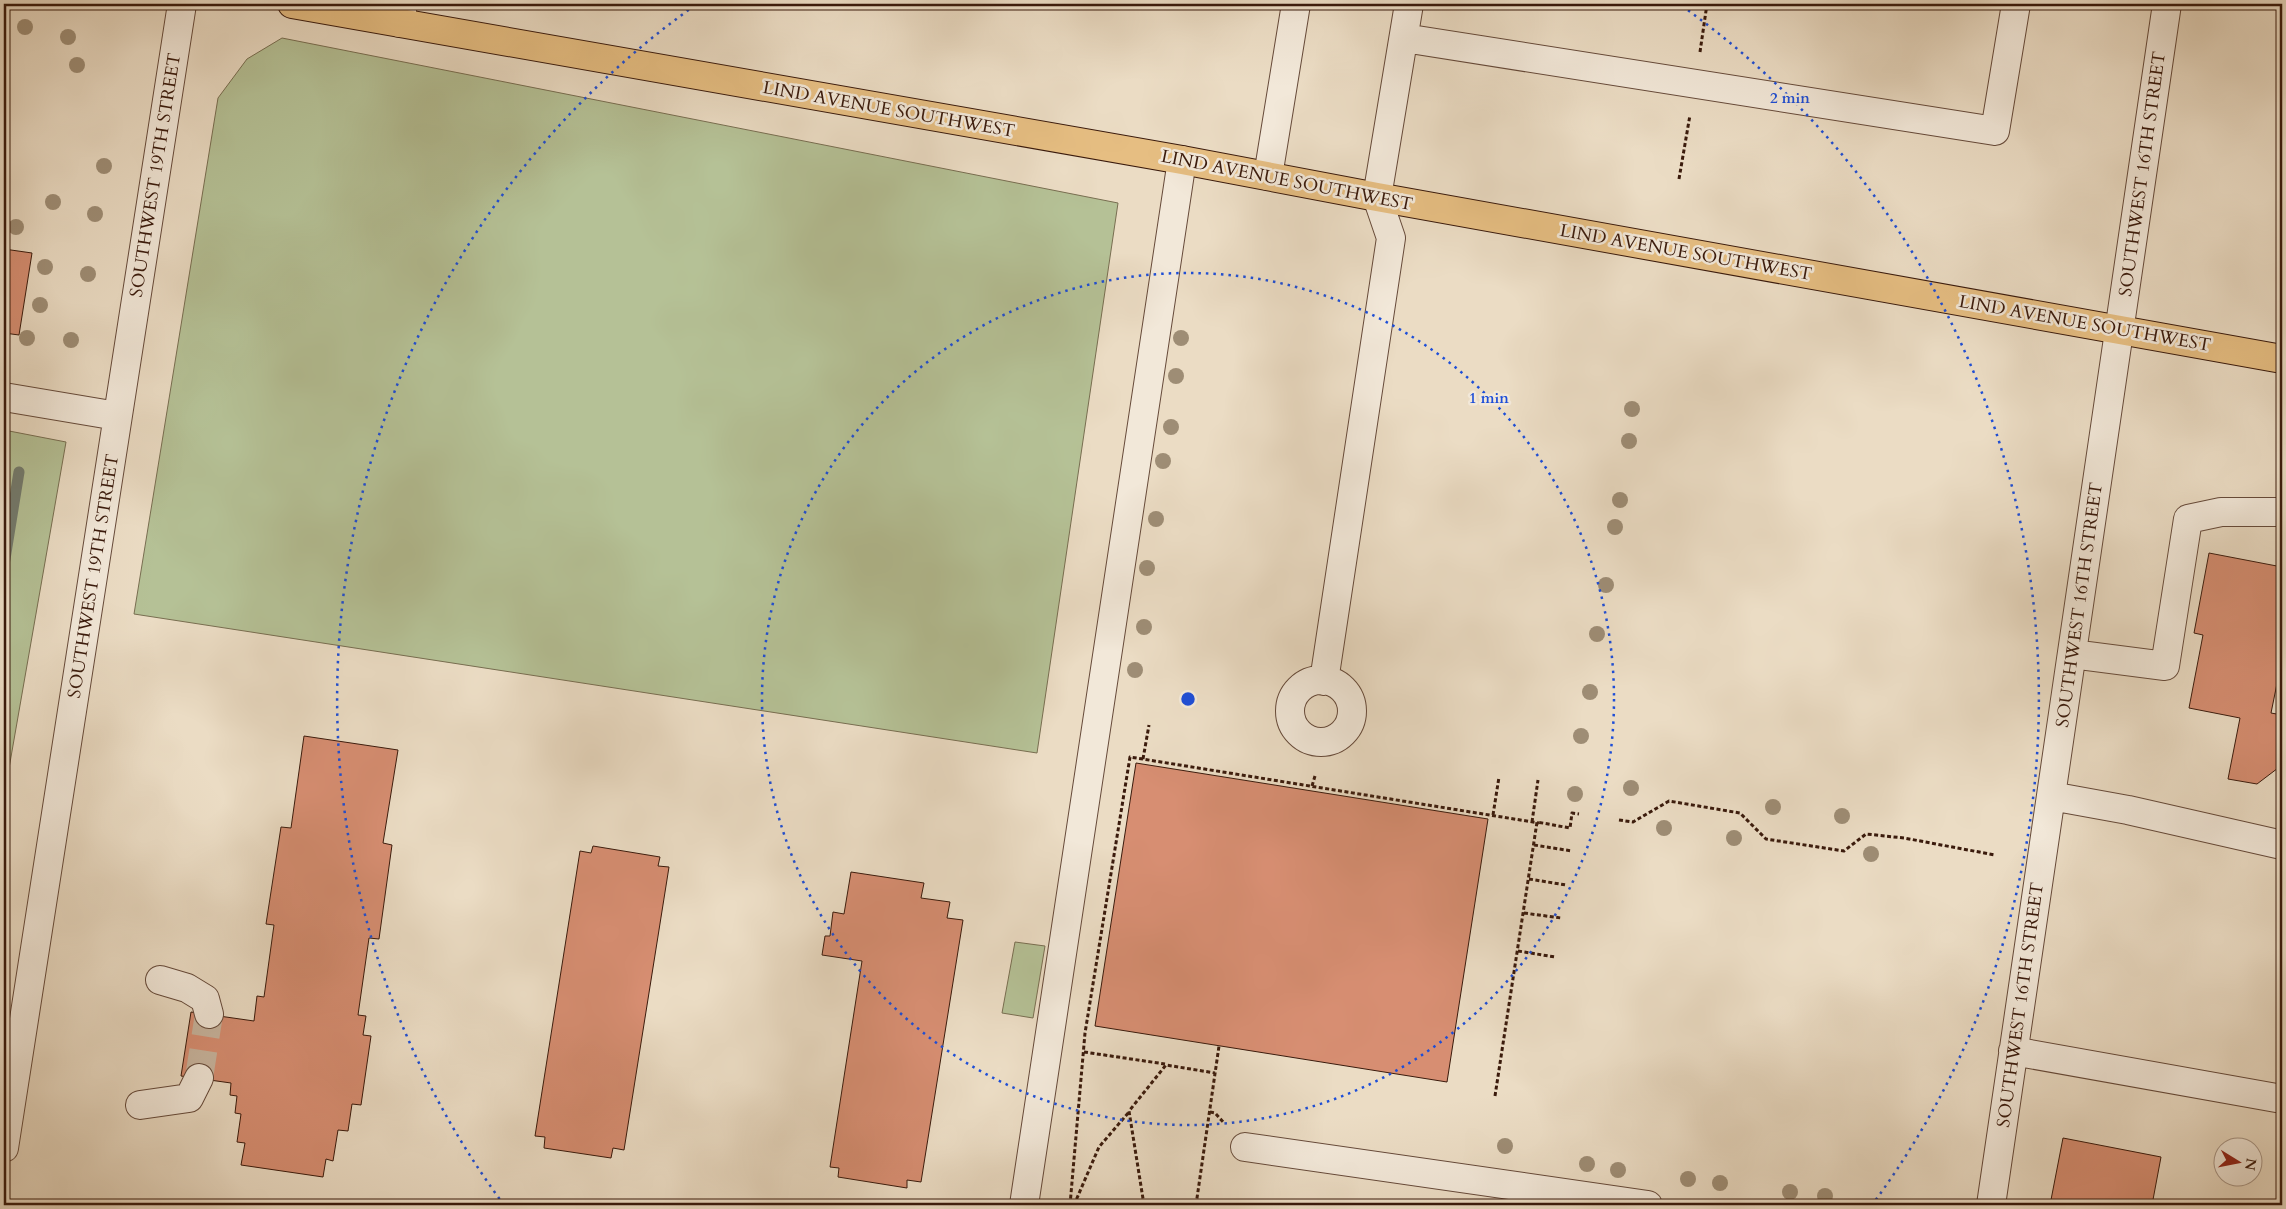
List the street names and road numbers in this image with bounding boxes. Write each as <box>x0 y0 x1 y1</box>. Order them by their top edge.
street label: SOUTHWEST 16TH STREET <box>2113 50 2172 298</box>
street label: SOUTHWEST 19TH STREET <box>124 51 187 299</box>
street label: LIND AVENUE SOUTHWEST <box>761 75 1017 144</box>
street label: LIND AVENUE SOUTHWEST <box>1159 144 1415 217</box>
street label: LIND AVENUE SOUTHWEST <box>1558 218 1814 287</box>
street label: LIND AVENUE SOUTHWEST <box>1957 289 2213 358</box>
street label: SOUTHWEST 19TH STREET <box>62 452 125 700</box>
street label: SOUTHWEST 16TH STREET <box>2050 481 2109 729</box>
street label: SOUTHWEST 16TH STREET <box>1991 881 2050 1129</box>

